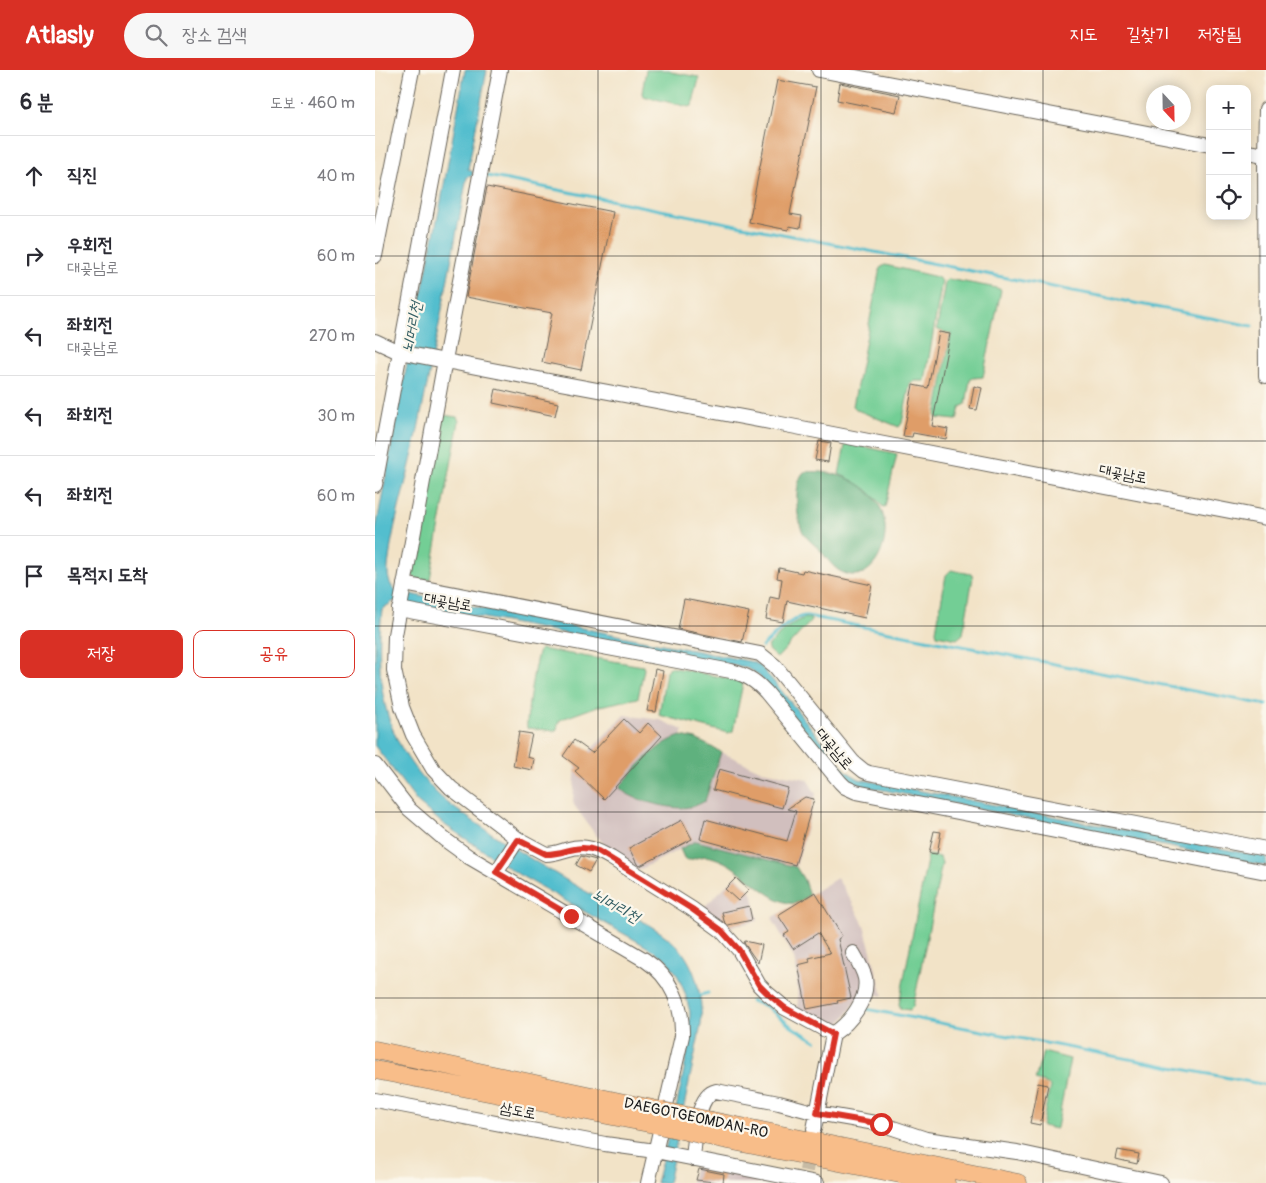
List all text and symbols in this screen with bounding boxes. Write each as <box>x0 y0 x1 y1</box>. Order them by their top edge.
search box <box>124 13 474 58</box>
text: Atlasly <box>25 21 94 50</box>
icon: search <box>142 21 170 49</box>
text: 장소 검색 <box>182 23 247 47</box>
text: 지도 <box>1069 23 1098 46</box>
text: 길찾기 <box>1126 23 1170 46</box>
text: 저장됨 <box>1198 23 1241 46</box>
north arrow <box>1146 85 1191 130</box>
map controls <box>1206 85 1251 220</box>
button: + <box>1206 85 1251 130</box>
text: 6 분 <box>20 89 54 116</box>
text: 도보 · 460 m <box>270 93 355 113</box>
button: − <box>1206 130 1251 175</box>
icon: ahead <box>20 162 48 190</box>
text: 직진 <box>67 163 98 187</box>
text: 40 m <box>317 166 355 186</box>
button: locate <box>1206 175 1251 220</box>
text: 우회전 <box>67 233 113 257</box>
icon: right <box>20 242 48 270</box>
text: 60 m <box>317 246 355 266</box>
text: 대곶남로 <box>67 258 119 278</box>
water label: 뇌머리천 <box>397 298 427 354</box>
text: 좌회전 <box>67 313 113 337</box>
icon: left <box>20 322 48 350</box>
text: 270 m <box>309 326 355 346</box>
text: 대곶남로 <box>67 338 119 358</box>
icon: left <box>20 402 48 430</box>
text: 좌회전 <box>67 403 113 427</box>
text: 30 m <box>317 406 355 426</box>
street label: 대곶남로 <box>1097 460 1149 488</box>
icon: left <box>20 482 48 510</box>
text: 좌회전 <box>67 483 113 507</box>
text: 60 m <box>317 486 355 506</box>
icon: arrive <box>20 562 48 590</box>
text: 목적지 도착 <box>67 563 148 587</box>
street label: 대곶남로 <box>423 588 473 616</box>
button: 저장 <box>20 630 183 678</box>
button: 공유 <box>193 630 355 678</box>
street label: 대곶남로 <box>811 724 857 774</box>
water label: 뇌머리천 <box>589 884 645 929</box>
route end <box>560 905 583 928</box>
street label: DAEGOTGEOMDAN-RO <box>622 1093 770 1143</box>
street label: 삼도로 <box>498 1098 538 1124</box>
route start <box>870 1113 893 1136</box>

